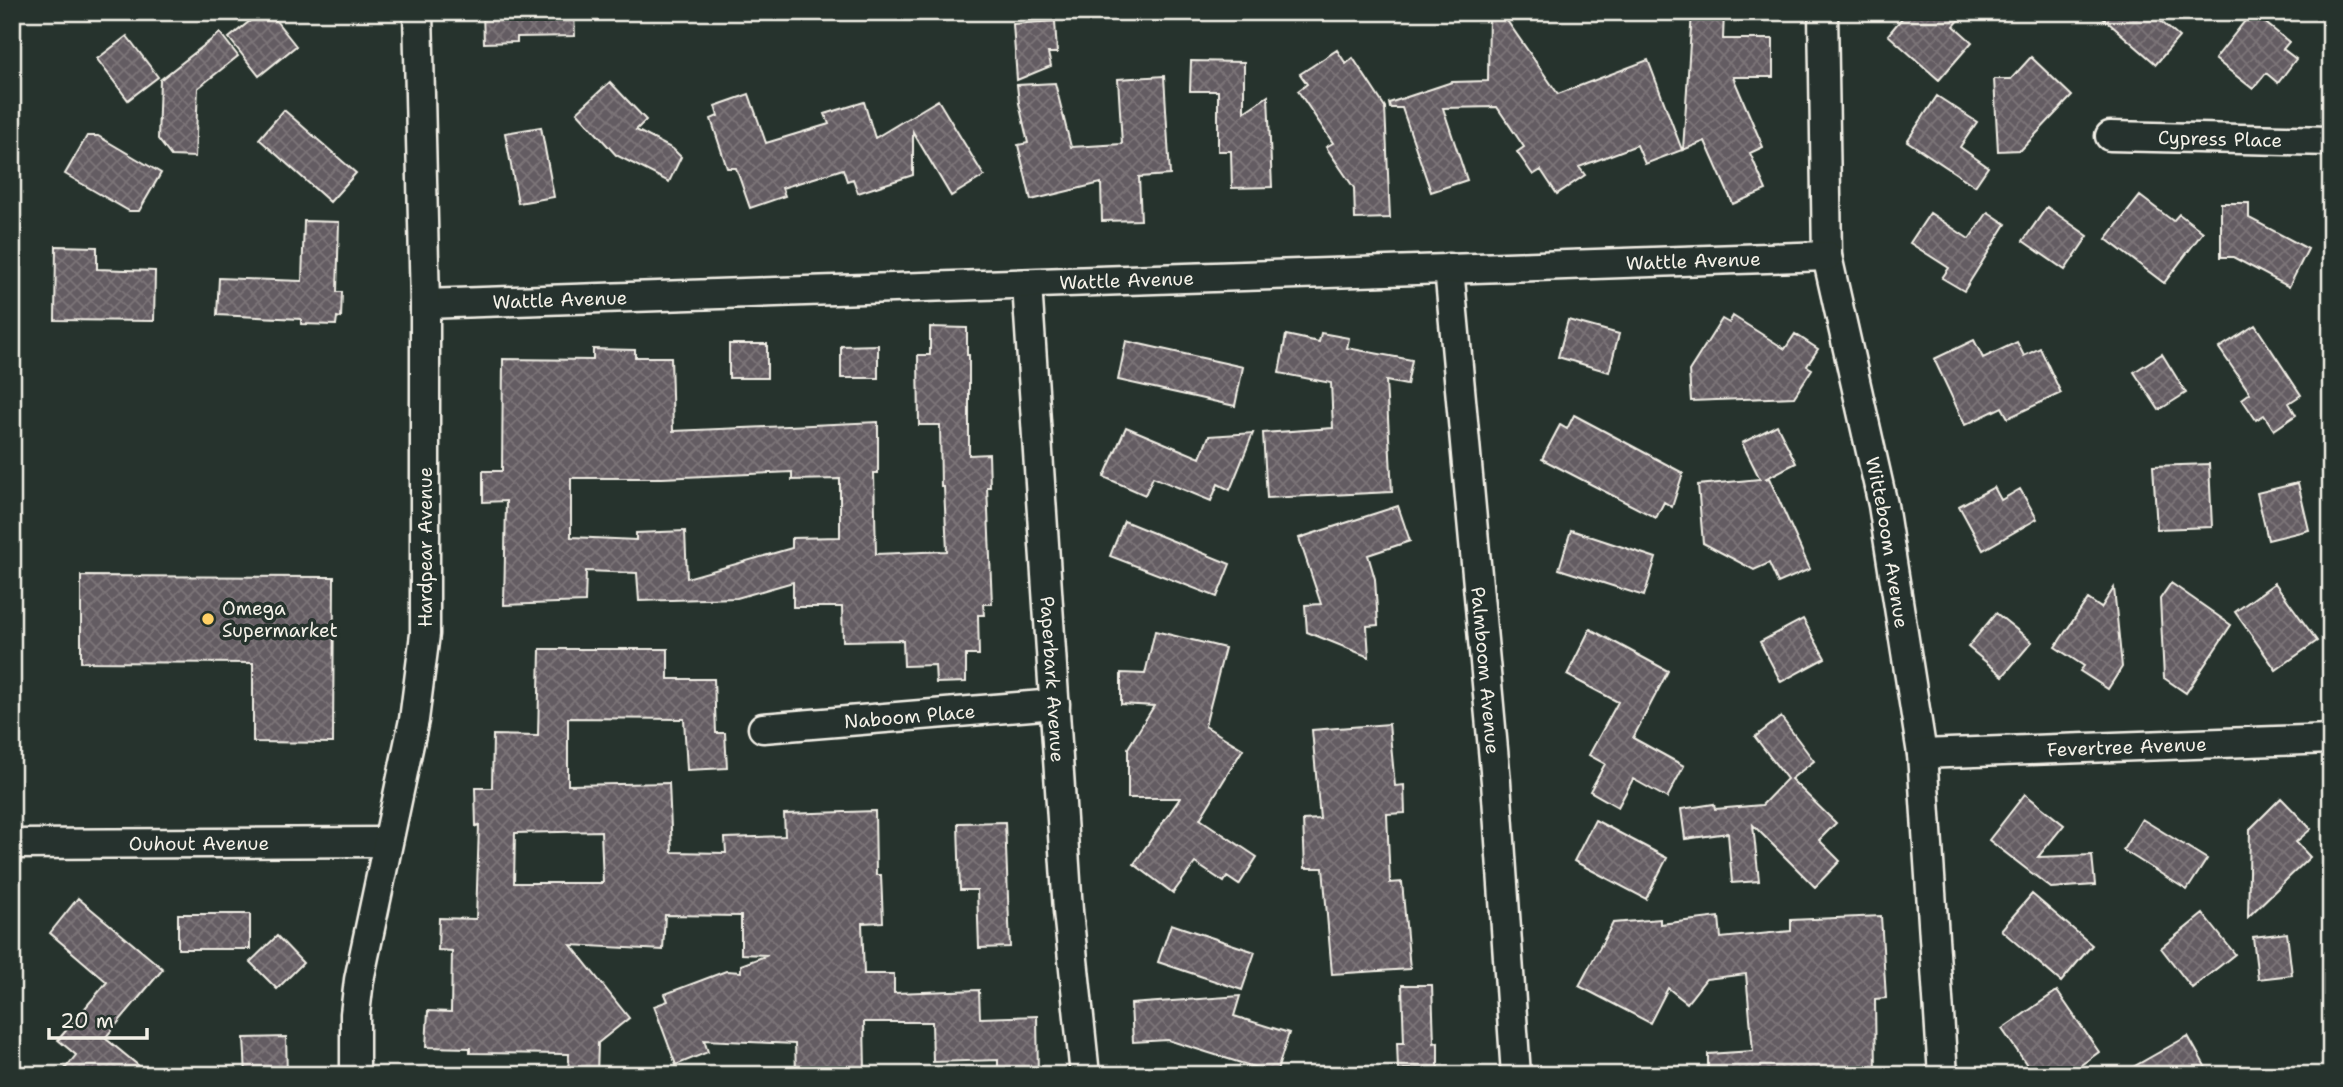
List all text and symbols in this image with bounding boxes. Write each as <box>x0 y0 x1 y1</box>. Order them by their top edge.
street label: Cypress Place <box>2158 125 2282 152</box>
street label: Wattle Avenue <box>1625 246 1761 275</box>
street label: Wattle Avenue <box>1059 265 1194 295</box>
street label: Wattle Avenue <box>492 285 628 314</box>
street label: Witteboom Avenue <box>1860 454 1915 630</box>
street label: Hardpear Avenue <box>413 467 438 627</box>
street label: Palmboom Avenue <box>1466 585 1506 755</box>
street label: Paperbark Avenue <box>1035 595 1071 763</box>
place label: Omega Supermarket <box>222 596 338 643</box>
marker: Omega Supermarket <box>200 611 216 627</box>
street label: Naboom Place <box>843 698 976 734</box>
street label: Fevertree Avenue <box>2047 731 2207 762</box>
street label: Ouhout Avenue <box>129 830 269 856</box>
scale bar <box>49 996 147 1040</box>
text: 20 m <box>60 1007 114 1035</box>

